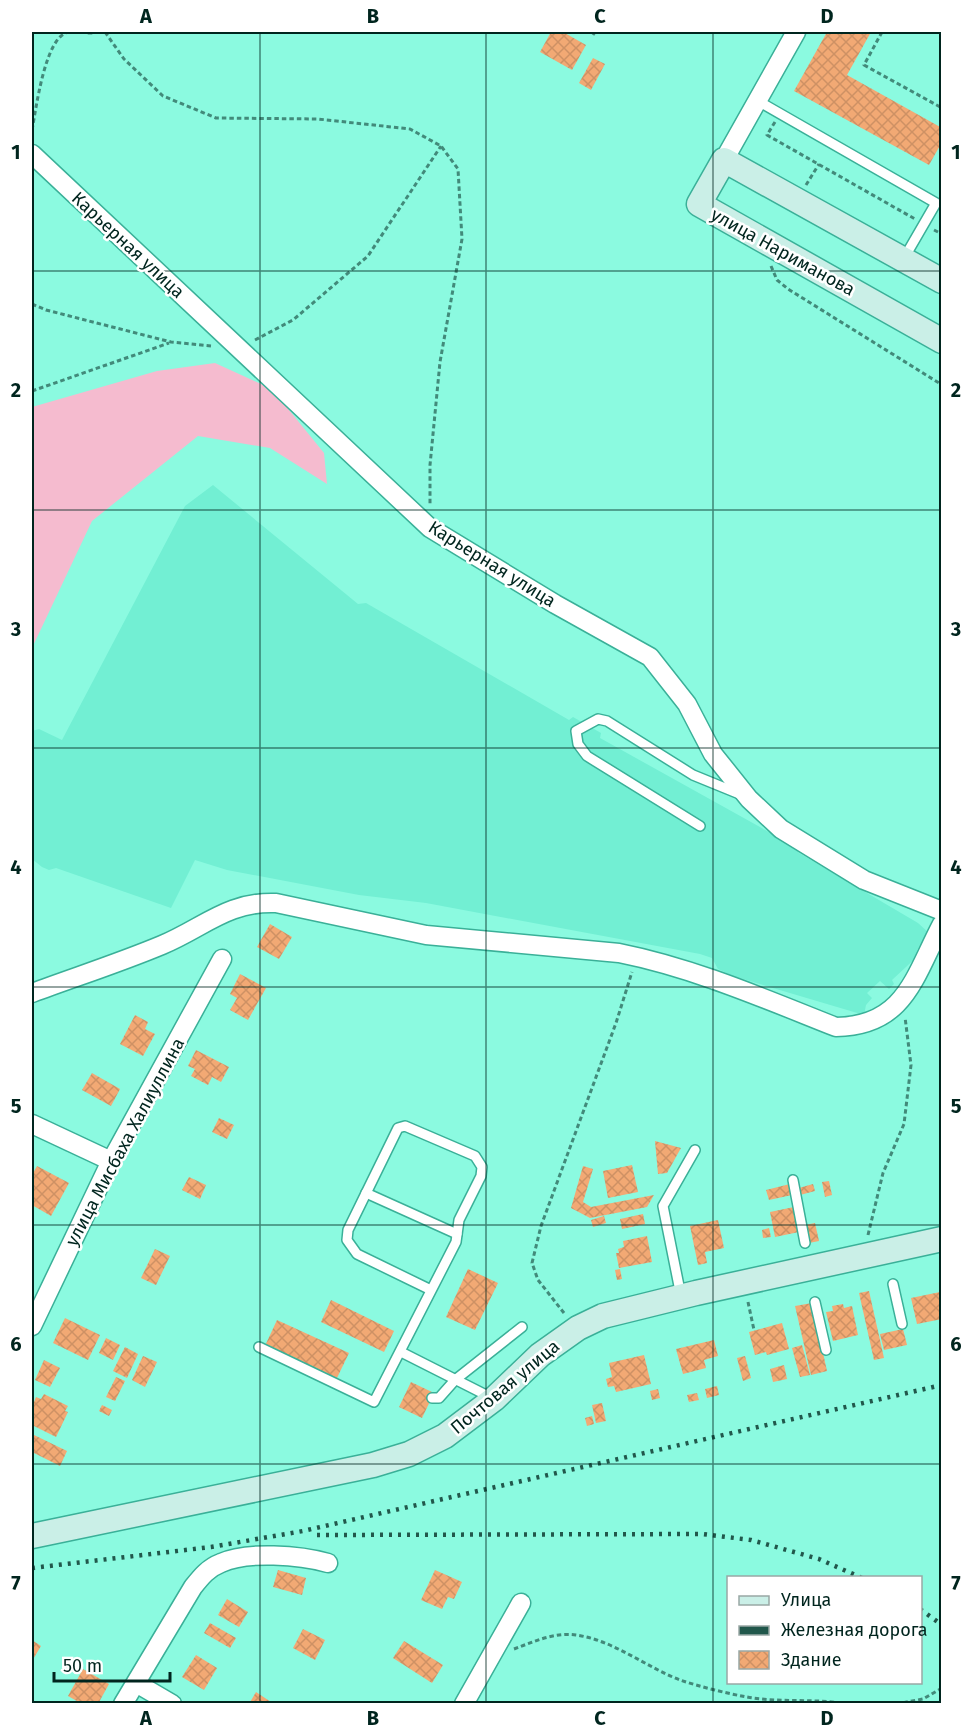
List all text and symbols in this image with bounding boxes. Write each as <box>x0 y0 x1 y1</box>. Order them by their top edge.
text: A <box>139 4 153 28</box>
text: B <box>367 4 379 28</box>
text: C <box>594 4 606 28</box>
text: D <box>820 4 834 28</box>
text: 1 <box>11 140 21 164</box>
text: 1 <box>951 140 961 164</box>
street label: Карьерная улица <box>67 187 189 303</box>
street label: улица Нариманова <box>707 203 859 301</box>
text: 2 <box>11 378 21 402</box>
text: 2 <box>951 378 961 402</box>
street label: Карьерная улица <box>424 516 560 612</box>
text: 3 <box>10 617 21 641</box>
text: 3 <box>950 617 961 641</box>
text: 4 <box>10 855 22 879</box>
text: 4 <box>950 855 962 879</box>
street label: улица Мисбаха Халиуллина <box>61 1034 189 1250</box>
text: 5 <box>11 1094 22 1118</box>
text: 5 <box>951 1094 962 1118</box>
text: 6 <box>10 1332 22 1356</box>
text: 6 <box>950 1332 962 1356</box>
street label: Почтовая улица <box>446 1335 564 1439</box>
text: 7 <box>11 1571 21 1595</box>
text: 7 <box>951 1571 961 1595</box>
legend <box>727 1576 922 1684</box>
text: Улица <box>781 1589 831 1611</box>
text: Железная дорога <box>781 1619 928 1641</box>
scale bar <box>54 1645 170 1683</box>
text: Здание <box>781 1649 842 1671</box>
text: 50 m <box>63 1655 102 1677</box>
text: A <box>139 1706 153 1730</box>
text: B <box>367 1706 379 1730</box>
text: C <box>594 1706 606 1730</box>
text: D <box>820 1706 834 1730</box>

